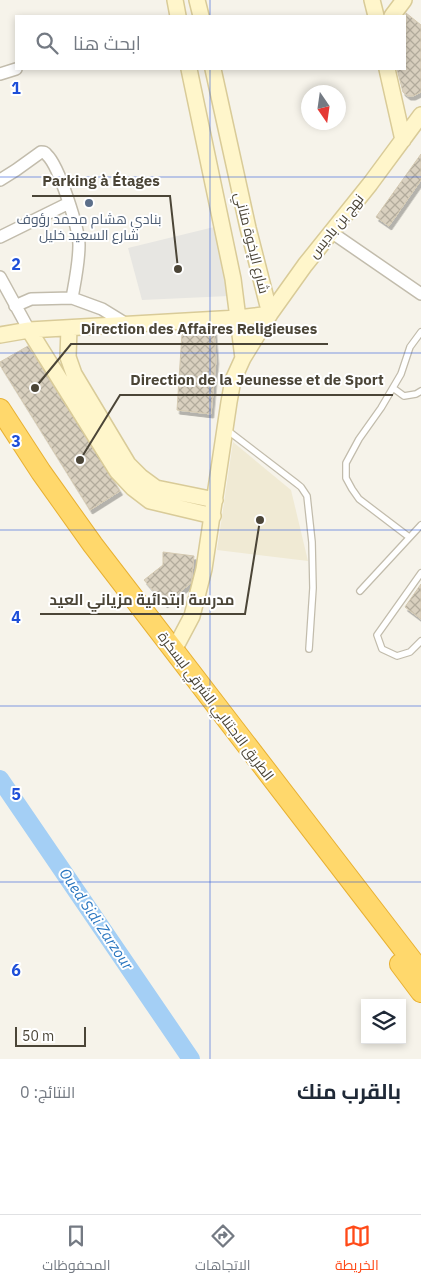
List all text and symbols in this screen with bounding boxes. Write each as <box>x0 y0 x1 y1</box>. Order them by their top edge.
search box <box>15 15 406 70</box>
icon: search <box>33 29 61 57</box>
text: ابحث هنا <box>73 31 141 55</box>
text: 1 <box>11 78 21 98</box>
north arrow <box>301 85 346 130</box>
callout: Parking à Étages <box>32 166 170 196</box>
text: Parking à Étages <box>42 171 160 190</box>
street label: شارع الإخوة مناني <box>228 190 273 296</box>
street label: نهج بن باديس <box>305 190 367 262</box>
marker: بنادي هشام محمد رؤوف شارع السعيد خليل <box>83 197 95 209</box>
place label: بنادي هشام محمد رؤوف شارع السعيد خليل <box>16 210 162 244</box>
text: 2 <box>11 254 21 274</box>
callout: Direction des Affaires Religieuses <box>71 314 328 344</box>
text: Direction des Affaires Religieuses <box>81 319 318 338</box>
callout: Direction de la Jeunesse et de Sport <box>120 365 393 395</box>
text: Direction de la Jeunesse et de Sport <box>130 370 384 389</box>
text: 3 <box>11 431 21 451</box>
callout: مدرسة ابتدائية مزياني العيد <box>40 584 245 614</box>
text: مدرسة ابتدائية مزياني العيد <box>50 590 234 612</box>
text: 4 <box>11 607 21 627</box>
street label: الطريق الاجتنابي الشرقي لبسكرة <box>152 628 278 786</box>
text: 5 <box>11 784 21 804</box>
water label: Oued Sidi Zarzour <box>55 864 138 974</box>
text: 6 <box>11 960 21 980</box>
map controls <box>361 999 406 1044</box>
button: layers <box>361 999 406 1044</box>
scale bar <box>15 1024 86 1047</box>
text: 50 m <box>22 1027 54 1045</box>
text: بالقرب منك <box>297 1077 401 1105</box>
text: النتائج: 0 <box>20 1082 75 1102</box>
tab: المحفوظات <box>42 1222 110 1278</box>
tab: الاتجاهات <box>195 1222 250 1278</box>
tab: الخريطة <box>335 1222 379 1278</box>

